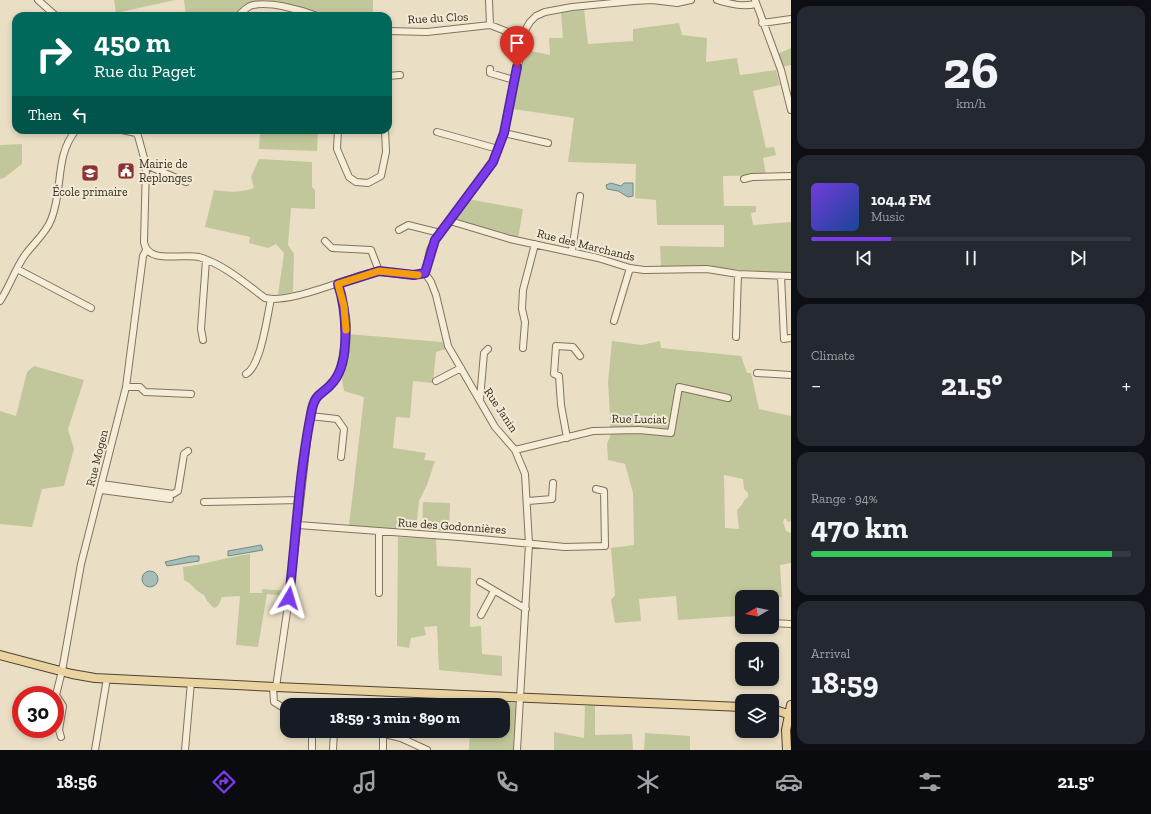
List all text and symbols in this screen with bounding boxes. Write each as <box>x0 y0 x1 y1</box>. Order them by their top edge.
street label: Rue du Clos <box>407 9 469 27</box>
text: 450 m <box>94 26 170 59</box>
pin <box>500 26 534 67</box>
icon: right <box>28 28 80 80</box>
icon: arrive <box>506 32 528 54</box>
text: 26 <box>943 39 999 101</box>
text: Rue du Paget <box>94 60 196 82</box>
text: km/h <box>956 96 986 111</box>
icon: left <box>69 104 91 126</box>
text: Then <box>28 106 61 124</box>
place label: Mairie de Replonges <box>139 157 192 185</box>
public building icon: Mairie de Replonges <box>116 161 136 181</box>
school or university icon: École primaire <box>80 163 100 183</box>
place label: École primaire <box>52 184 128 199</box>
text: 104.4 FM <box>871 191 931 209</box>
text: Music <box>871 209 905 224</box>
street label: Rue des Marchands <box>535 226 637 264</box>
icon: previous <box>853 247 875 269</box>
icon: pause <box>960 247 982 269</box>
icon: next <box>1067 247 1089 269</box>
text: Climate <box>811 348 855 363</box>
text: 21.5° <box>941 367 1002 403</box>
text: − <box>811 372 821 399</box>
text: + <box>1122 372 1131 399</box>
street label: Rue Janin <box>481 385 521 435</box>
street label: Rue Luciat <box>611 412 667 426</box>
street label: Rue Mogen <box>83 428 111 488</box>
text: Range · 94% <box>811 491 878 506</box>
text: 470 km <box>811 510 908 546</box>
street label: Rue des Godonnières <box>397 515 507 537</box>
position arrow <box>268 577 310 619</box>
north arrow <box>735 590 779 634</box>
map controls <box>735 590 779 738</box>
button: sound <box>735 642 779 686</box>
text: Arrival <box>811 646 850 661</box>
text: 18:59 <box>811 665 878 701</box>
speed limit sign: 30 <box>12 686 64 738</box>
button: layers <box>735 694 779 738</box>
text: 18:59 · 3 min · 890 m <box>330 709 460 727</box>
icon: directions <box>210 768 238 796</box>
icon: music <box>351 768 379 796</box>
icon: phone <box>493 768 521 796</box>
icon: climate <box>634 768 662 796</box>
icon: car <box>775 768 803 796</box>
icon: filters <box>916 768 944 796</box>
text: 18:56 <box>57 771 97 793</box>
text: 21.5° <box>1057 771 1094 793</box>

